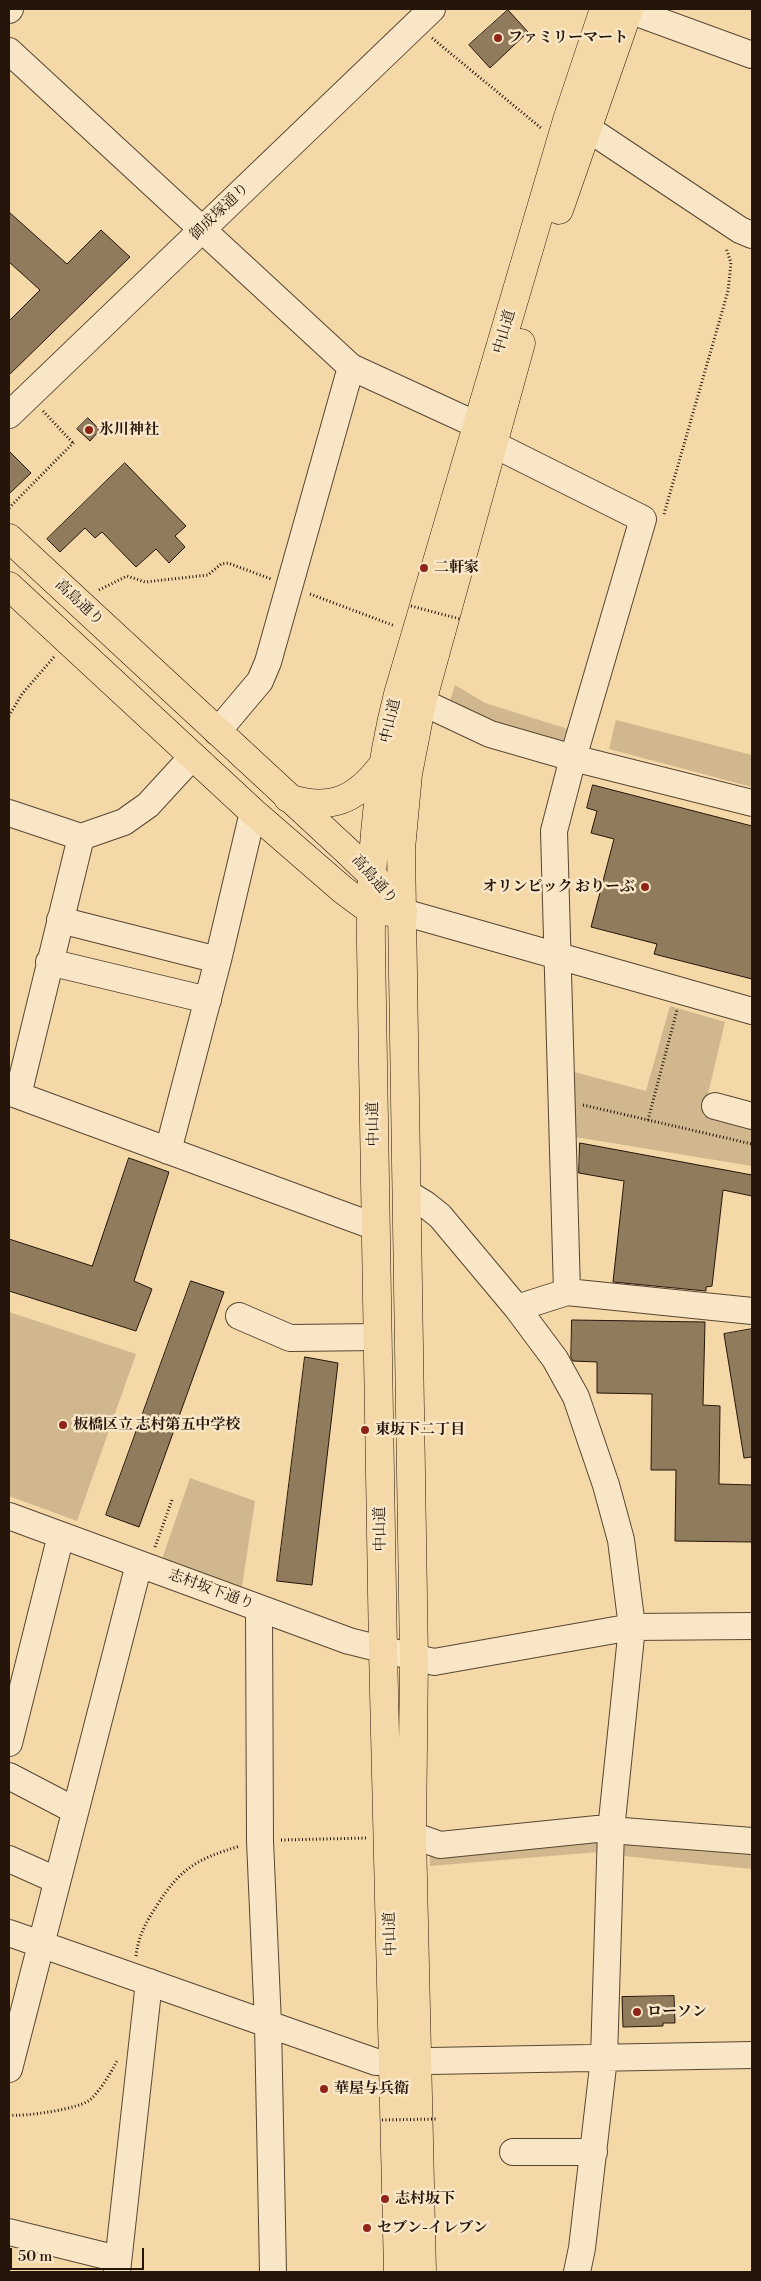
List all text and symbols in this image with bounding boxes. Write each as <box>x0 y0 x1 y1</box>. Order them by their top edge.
place label: ファミリーマート <box>508 29 628 47</box>
marker: ファミリーマート <box>492 32 504 44</box>
street label: 御成塚通り <box>187 179 253 245</box>
street label: 中山道 <box>490 308 520 356</box>
place label: 氷川神社 <box>99 421 159 439</box>
marker: 氷川神社 <box>83 424 95 436</box>
place label: 二軒家 <box>434 559 479 577</box>
marker: 二軒家 <box>418 562 430 574</box>
street label: 高島通り <box>51 576 107 630</box>
street label: 中山道 <box>377 697 405 745</box>
street label: 高島通り <box>347 852 401 908</box>
place label: オリンピック おりーぶ <box>483 878 635 896</box>
marker: オリンピック おりーぶ <box>639 881 651 893</box>
street label: 中山道 <box>365 1101 383 1147</box>
place label: 板橋区立 志村第五中学校 <box>73 1416 240 1434</box>
marker: 板橋区立 志村第五中学校 <box>57 1419 69 1431</box>
place label: 東坂下二丁目 <box>375 1421 465 1439</box>
marker: 東坂下二丁目 <box>359 1424 371 1436</box>
street label: 中山道 <box>372 1506 390 1552</box>
street label: 志村坂下通り <box>166 1566 256 1614</box>
street label: 中山道 <box>381 1911 401 1957</box>
place label: ローソン <box>647 2003 707 2021</box>
marker: ローソン <box>631 2006 643 2018</box>
place label: 華屋与兵衛 <box>334 2080 409 2098</box>
marker: 華屋与兵衛 <box>318 2083 330 2095</box>
place label: 志村坂下 <box>395 2190 455 2208</box>
marker: 志村坂下 <box>379 2193 391 2205</box>
place label: セブン-イレブン <box>377 2219 488 2237</box>
marker: セブン-イレブン <box>361 2222 373 2234</box>
scale bar <box>12 2238 146 2270</box>
text: 50 m <box>18 2247 52 2266</box>

